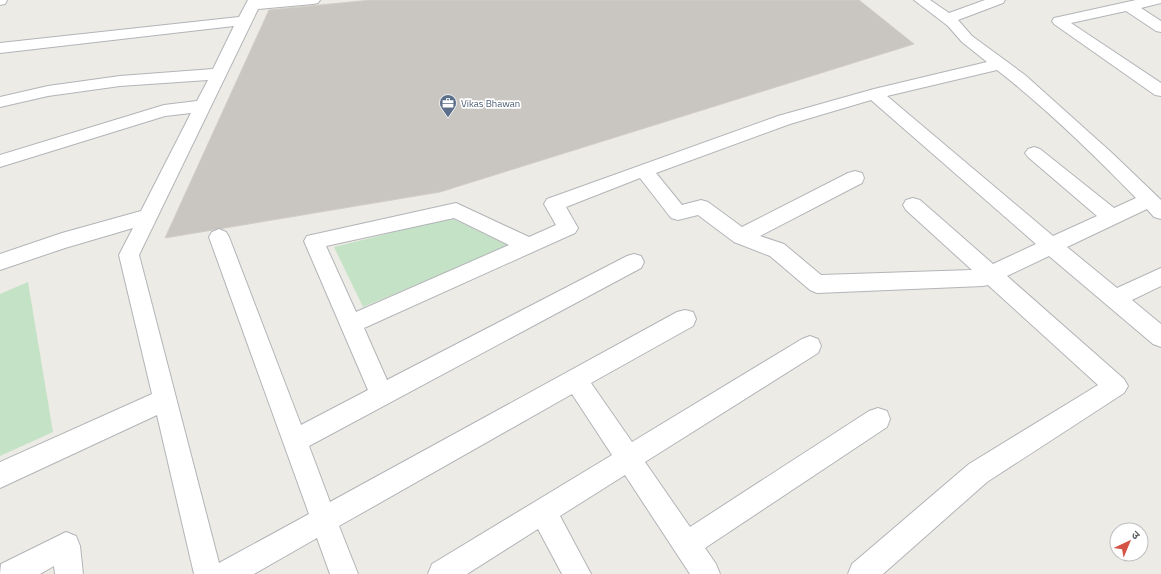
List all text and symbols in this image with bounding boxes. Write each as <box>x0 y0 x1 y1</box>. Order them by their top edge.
office icon: Vikas Bhawan <box>438 93 458 118</box>
place label: Vikas Bhawan <box>461 96 520 111</box>
north arrow <box>1109 522 1149 562</box>
text: उ <box>1128 527 1144 543</box>

